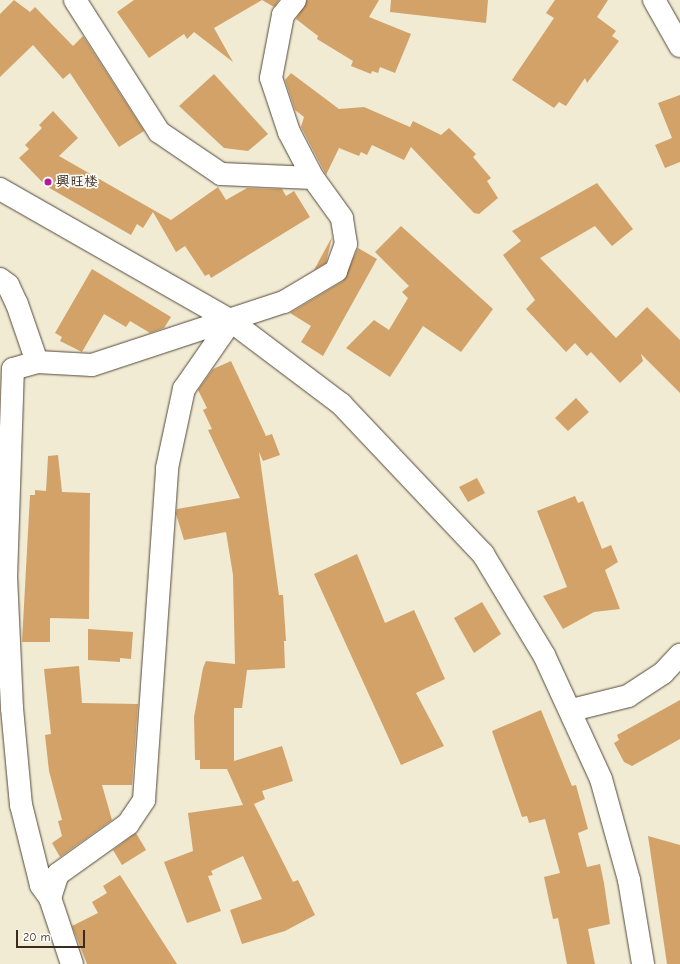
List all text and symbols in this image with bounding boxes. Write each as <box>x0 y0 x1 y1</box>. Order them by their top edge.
place label: 興旺楼 <box>56 174 98 190</box>
marker: 興旺楼 <box>43 177 53 187</box>
scale bar <box>18 922 87 948</box>
text: 20 m <box>23 930 51 944</box>

